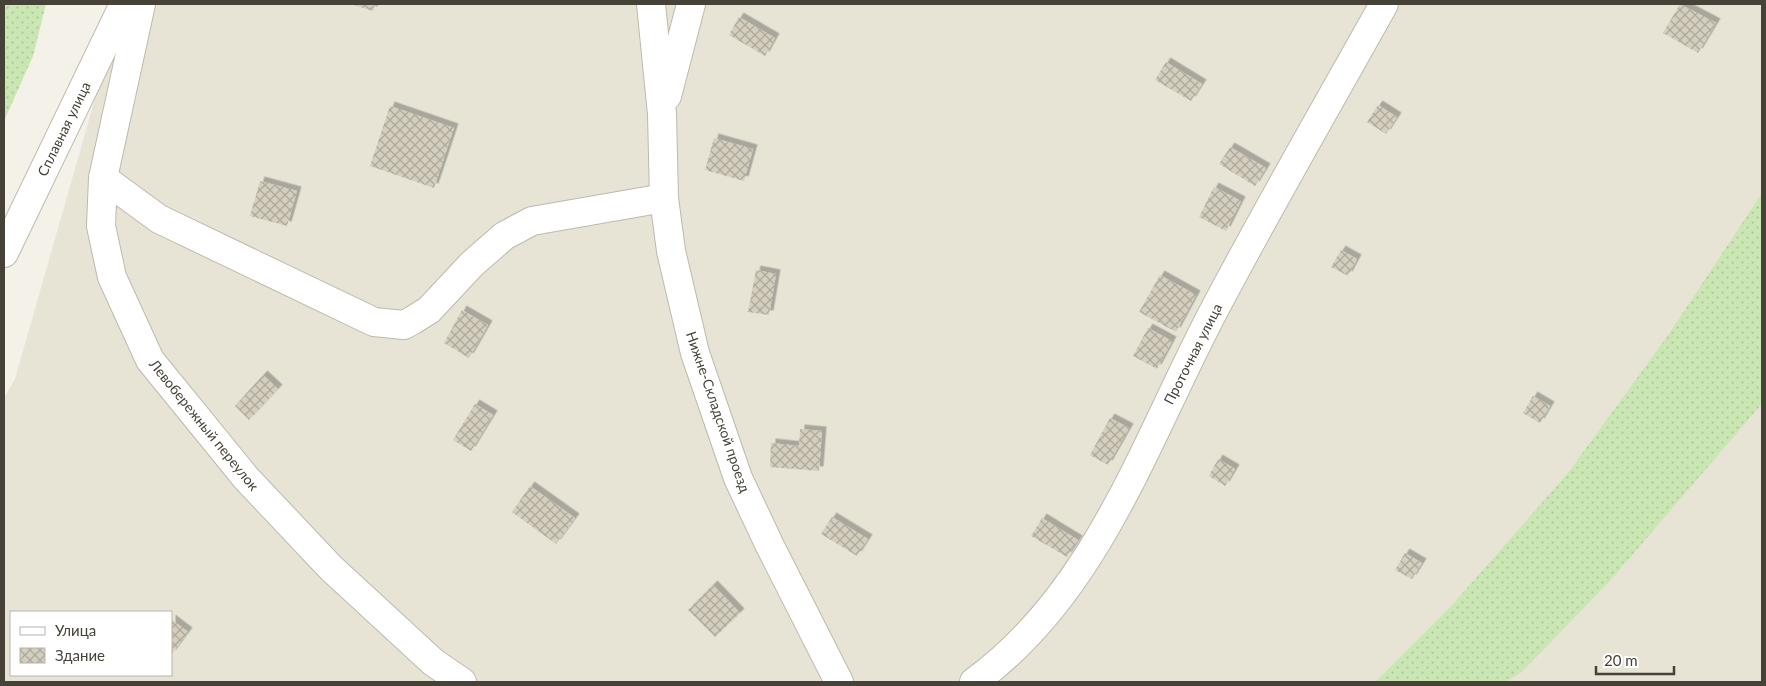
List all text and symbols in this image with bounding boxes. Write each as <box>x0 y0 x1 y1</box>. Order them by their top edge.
street label: Сплавная улица <box>33 79 94 179</box>
street label: Проточная улица <box>1160 300 1225 407</box>
street label: Нижне-Складской проезд <box>683 329 754 495</box>
street label: Левобережный переулок <box>146 355 263 494</box>
legend <box>10 611 172 676</box>
text: Улица <box>55 621 96 639</box>
scale bar <box>1596 644 1674 676</box>
text: Здание <box>55 646 105 664</box>
text: 20 m <box>1604 651 1638 669</box>

